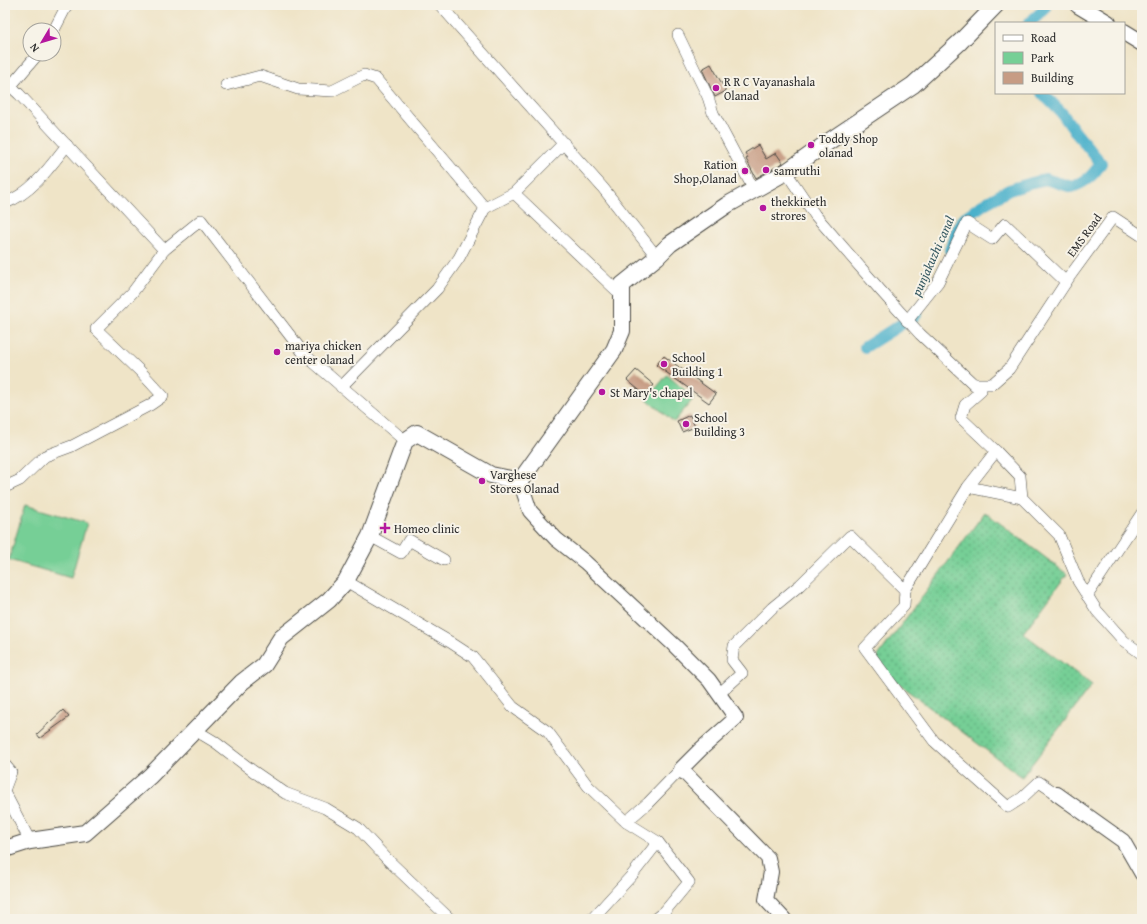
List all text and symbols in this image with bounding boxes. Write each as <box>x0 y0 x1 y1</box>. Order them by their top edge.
north arrow <box>22 22 62 62</box>
legend <box>995 22 1125 94</box>
text: Road <box>1031 29 1057 46</box>
text: N <box>25 40 43 56</box>
text: Park <box>1031 49 1055 66</box>
text: Building <box>1031 69 1074 86</box>
place label: R R C Vayanashala Olanad <box>724 73 816 104</box>
marker: R R C Vayanashala Olanad <box>711 83 721 93</box>
place label: Toddy Shop olanad <box>819 130 879 161</box>
marker: Toddy Shop olanad <box>806 140 816 150</box>
place label: Ration Shop,Olanad <box>674 156 738 187</box>
place label: samruthi <box>774 162 821 179</box>
marker: samruthi <box>761 165 771 175</box>
marker: Ration Shop,Olanad <box>740 166 750 176</box>
place label: thekkineth strores <box>771 193 827 224</box>
marker: thekkineth strores <box>758 203 768 213</box>
street label: EMS Road <box>1063 209 1106 260</box>
water label: punjakuzhi canal <box>906 213 959 300</box>
place label: mariya chicken center olanad <box>285 337 362 368</box>
marker: mariya chicken center olanad <box>272 347 282 357</box>
place label: School Building 1 <box>672 349 723 380</box>
marker: School Building 1 <box>659 359 669 369</box>
place label: St Mary's chapel <box>610 384 693 401</box>
marker: St Mary's chapel <box>597 387 607 397</box>
place label: School Building 3 <box>694 409 745 440</box>
marker: School Building 3 <box>681 419 691 429</box>
place label: Varghese Stores Olanad <box>490 466 560 497</box>
marker: Varghese Stores Olanad <box>477 476 487 486</box>
place label: Homeo clinic <box>394 520 460 537</box>
marker: Homeo clinic <box>379 522 391 534</box>

